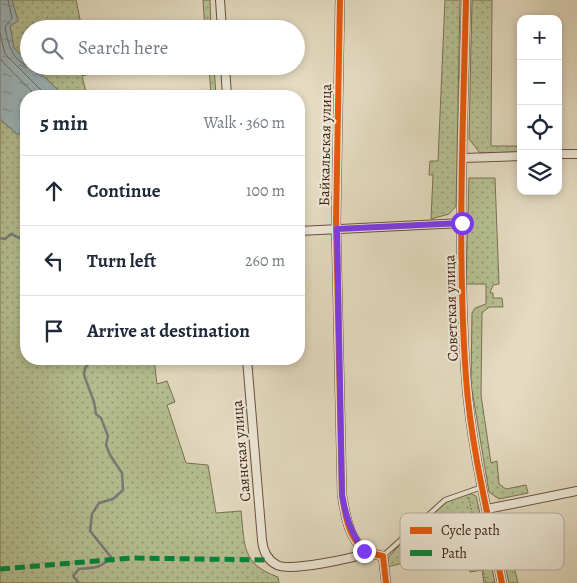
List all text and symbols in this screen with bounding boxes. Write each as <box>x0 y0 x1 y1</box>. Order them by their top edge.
map controls <box>517 15 562 195</box>
button: + <box>517 15 562 60</box>
search box <box>20 20 305 75</box>
icon: search <box>38 34 66 62</box>
text: Search here <box>78 35 168 61</box>
button: − <box>517 60 562 105</box>
street label: Байкальская улица <box>314 84 336 206</box>
button: locate <box>517 105 562 150</box>
text: 5 min <box>40 109 88 137</box>
text: Walk · 360 m <box>203 112 285 134</box>
button: layers <box>517 150 562 195</box>
icon: ahead <box>40 177 68 205</box>
text: Continue <box>87 178 161 204</box>
text: 100 m <box>246 180 285 202</box>
route start <box>451 212 474 235</box>
icon: left <box>40 247 68 275</box>
text: Turn left <box>87 248 156 274</box>
text: 260 m <box>245 250 285 272</box>
street label: Советская улица <box>439 254 463 362</box>
icon: arrive <box>40 317 68 345</box>
text: Arrive at destination <box>87 318 250 344</box>
street label: Саянская улица <box>227 399 255 503</box>
legend <box>400 513 564 570</box>
text: Cycle path <box>441 521 501 540</box>
route end <box>353 540 376 563</box>
text: Path <box>441 544 468 563</box>

